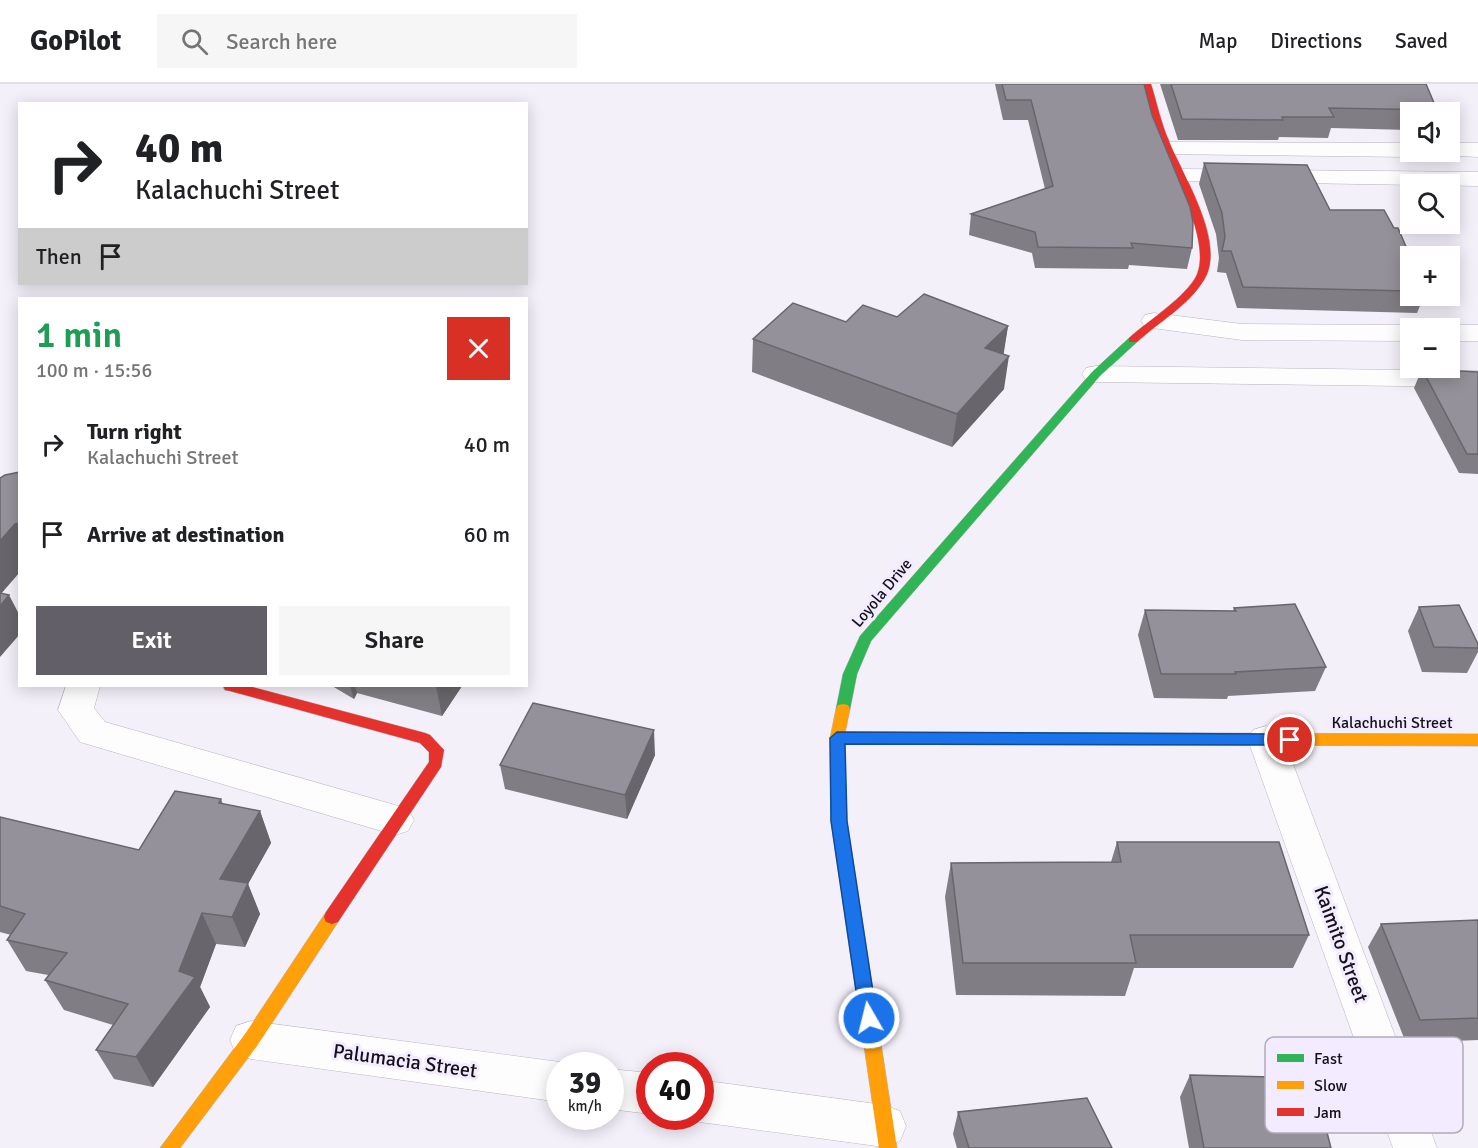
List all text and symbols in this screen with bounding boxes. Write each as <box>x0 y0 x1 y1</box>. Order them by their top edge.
search box <box>157 14 577 68</box>
text: GoPilot <box>30 24 121 58</box>
icon: search <box>178 25 211 58</box>
text: Search here <box>226 28 337 55</box>
text: Map <box>1199 28 1237 54</box>
text: Directions <box>1270 28 1362 54</box>
text: Saved <box>1395 28 1448 54</box>
map controls <box>1400 102 1460 378</box>
button: sound <box>1400 102 1460 162</box>
text: 40 m <box>135 123 224 174</box>
icon: right <box>36 126 114 204</box>
text: Kalachuchi Street <box>135 174 340 207</box>
button: search <box>1400 174 1460 234</box>
icon: arrive <box>94 240 127 273</box>
text: Then <box>36 243 82 270</box>
button: + <box>1400 246 1460 306</box>
text: 1 min <box>36 313 122 358</box>
button: close <box>447 317 510 380</box>
button: − <box>1400 318 1460 378</box>
text: 100 m · 15:56 <box>36 358 152 383</box>
text: Turn right <box>87 418 182 445</box>
icon: right <box>36 428 69 461</box>
text: 40 m <box>464 431 510 458</box>
text: Kalachuchi Street <box>87 445 238 470</box>
icon: arrive <box>36 518 69 551</box>
text: Arrive at destination <box>87 521 284 548</box>
text: 60 m <box>464 521 510 548</box>
street label: Loyola Drive <box>847 554 917 632</box>
button: Exit <box>36 606 267 675</box>
button: Share <box>279 606 510 675</box>
street label: Kalachuchi Street <box>1331 713 1453 733</box>
pin <box>1264 714 1315 765</box>
icon: arrive <box>1273 723 1306 756</box>
street label: Kaimito Street <box>1308 882 1374 1006</box>
position arrow <box>837 986 901 1050</box>
legend <box>1265 1037 1463 1133</box>
street label: Palumacia Street <box>331 1039 479 1083</box>
text: Fast <box>1314 1049 1343 1069</box>
speed limit sign: 40 <box>636 1052 714 1130</box>
text: 39 <box>569 1065 601 1102</box>
text: Slow <box>1314 1076 1348 1096</box>
text: km/h <box>568 1097 602 1115</box>
text: Jam <box>1314 1103 1342 1123</box>

